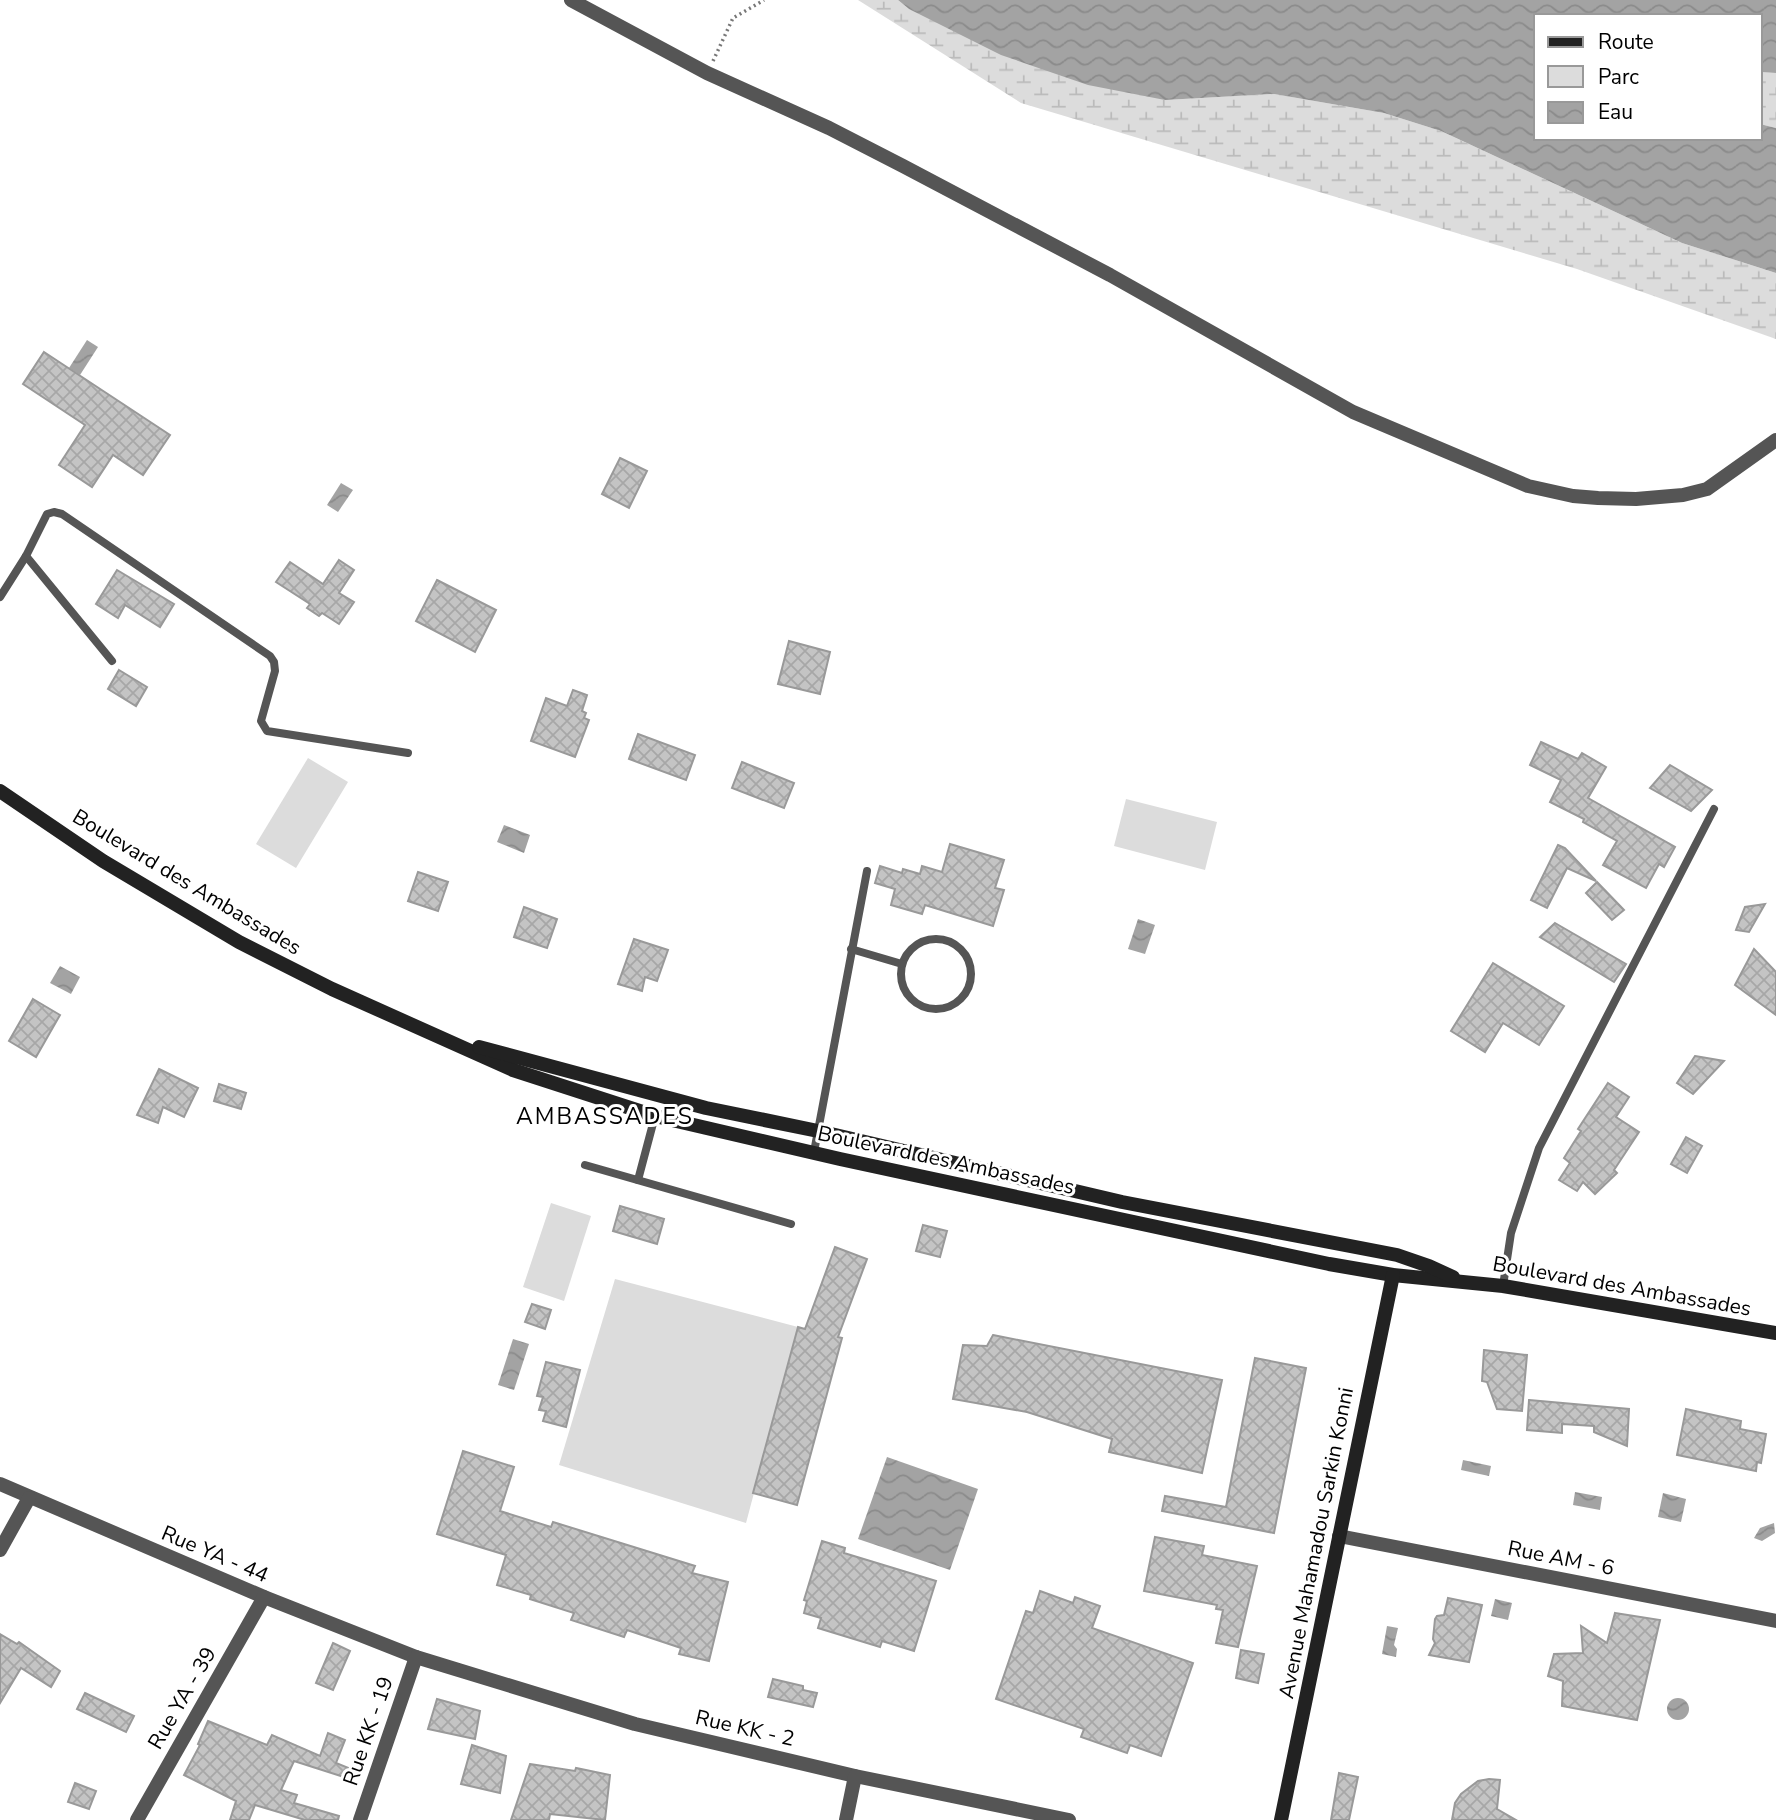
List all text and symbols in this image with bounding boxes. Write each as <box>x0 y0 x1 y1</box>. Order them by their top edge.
legend <box>1534 14 1762 140</box>
text: Route <box>1598 28 1654 56</box>
text: Parc <box>1598 63 1639 91</box>
text: Eau <box>1598 98 1633 126</box>
street label: Boulevard des Ambassades <box>68 803 306 961</box>
district label: AMBASSADES <box>516 1101 694 1132</box>
street label: Boulevard des Ambassades <box>815 1119 1077 1201</box>
street label: Boulevard des Ambassades <box>1491 1249 1753 1323</box>
street label: Avenue Mahamadou Sarkin Konni <box>1272 1385 1360 1701</box>
street label: Rue YA - 44 <box>157 1519 273 1589</box>
street label: Rue AM - 6 <box>1505 1534 1617 1582</box>
street label: Rue YA - 39 <box>141 1642 223 1754</box>
street label: Rue KK - 19 <box>336 1673 400 1789</box>
street label: Rue KK - 2 <box>693 1703 797 1753</box>

